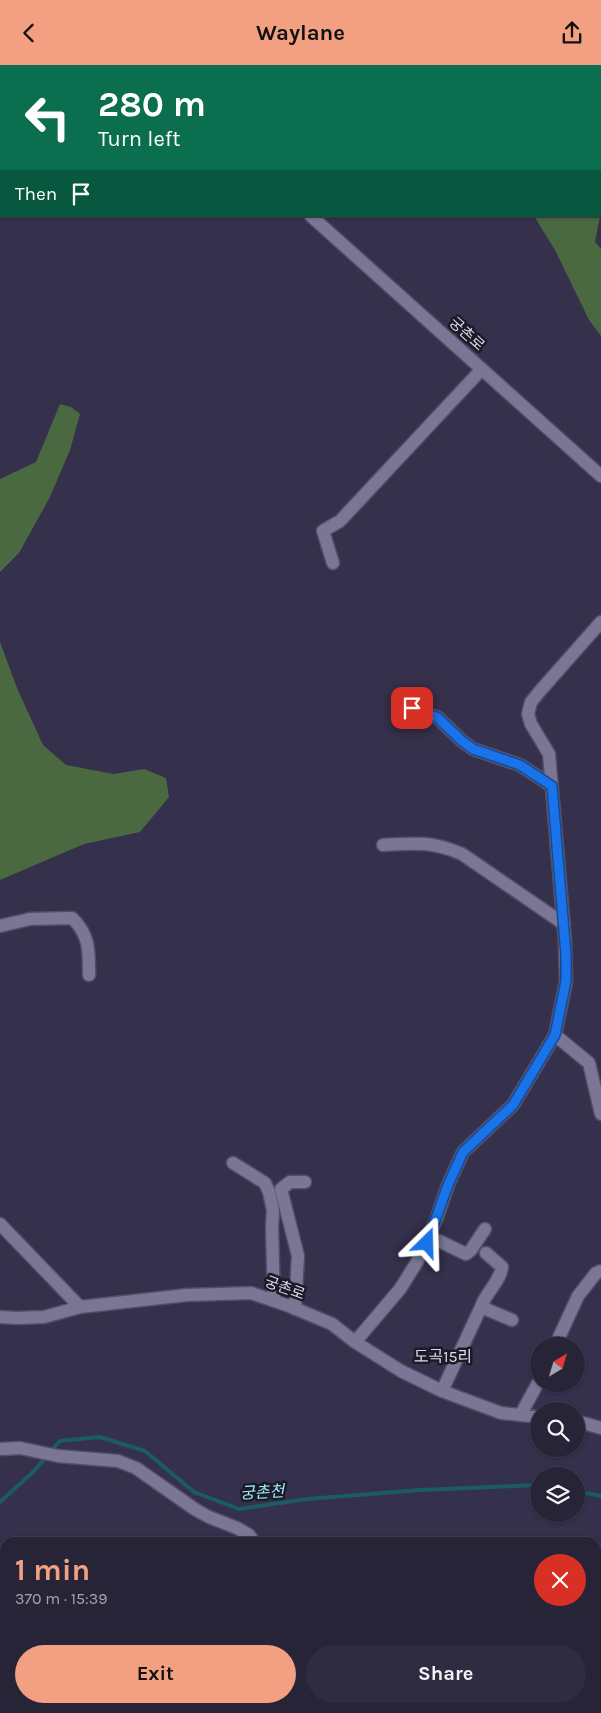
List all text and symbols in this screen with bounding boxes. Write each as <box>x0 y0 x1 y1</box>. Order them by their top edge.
icon: back <box>15 19 43 47</box>
icon: share <box>558 19 586 47</box>
text: Waylane <box>256 20 345 46</box>
text: 280 m <box>98 84 206 125</box>
icon: left <box>15 85 80 150</box>
text: Turn left <box>98 126 181 152</box>
icon: arrive <box>67 180 95 208</box>
text: Then <box>15 183 57 205</box>
street label: 궁촌로 <box>446 313 488 355</box>
pin <box>391 687 433 729</box>
icon: arrive <box>398 694 426 722</box>
position arrow <box>400 1216 452 1268</box>
street label: 궁촌로 <box>262 1272 308 1304</box>
north arrow <box>530 1337 585 1393</box>
map controls <box>530 1337 585 1522</box>
district label: 도곡15리 <box>414 1347 472 1366</box>
button: search <box>530 1402 585 1457</box>
button: layers <box>530 1467 585 1522</box>
water label: 궁촌천 <box>239 1481 287 1503</box>
text: 1 min <box>15 1552 90 1588</box>
button: close <box>534 1554 586 1606</box>
text: 370 m · 15:39 <box>15 1589 107 1608</box>
button: Exit <box>15 1645 296 1703</box>
button: Share <box>306 1645 586 1703</box>

